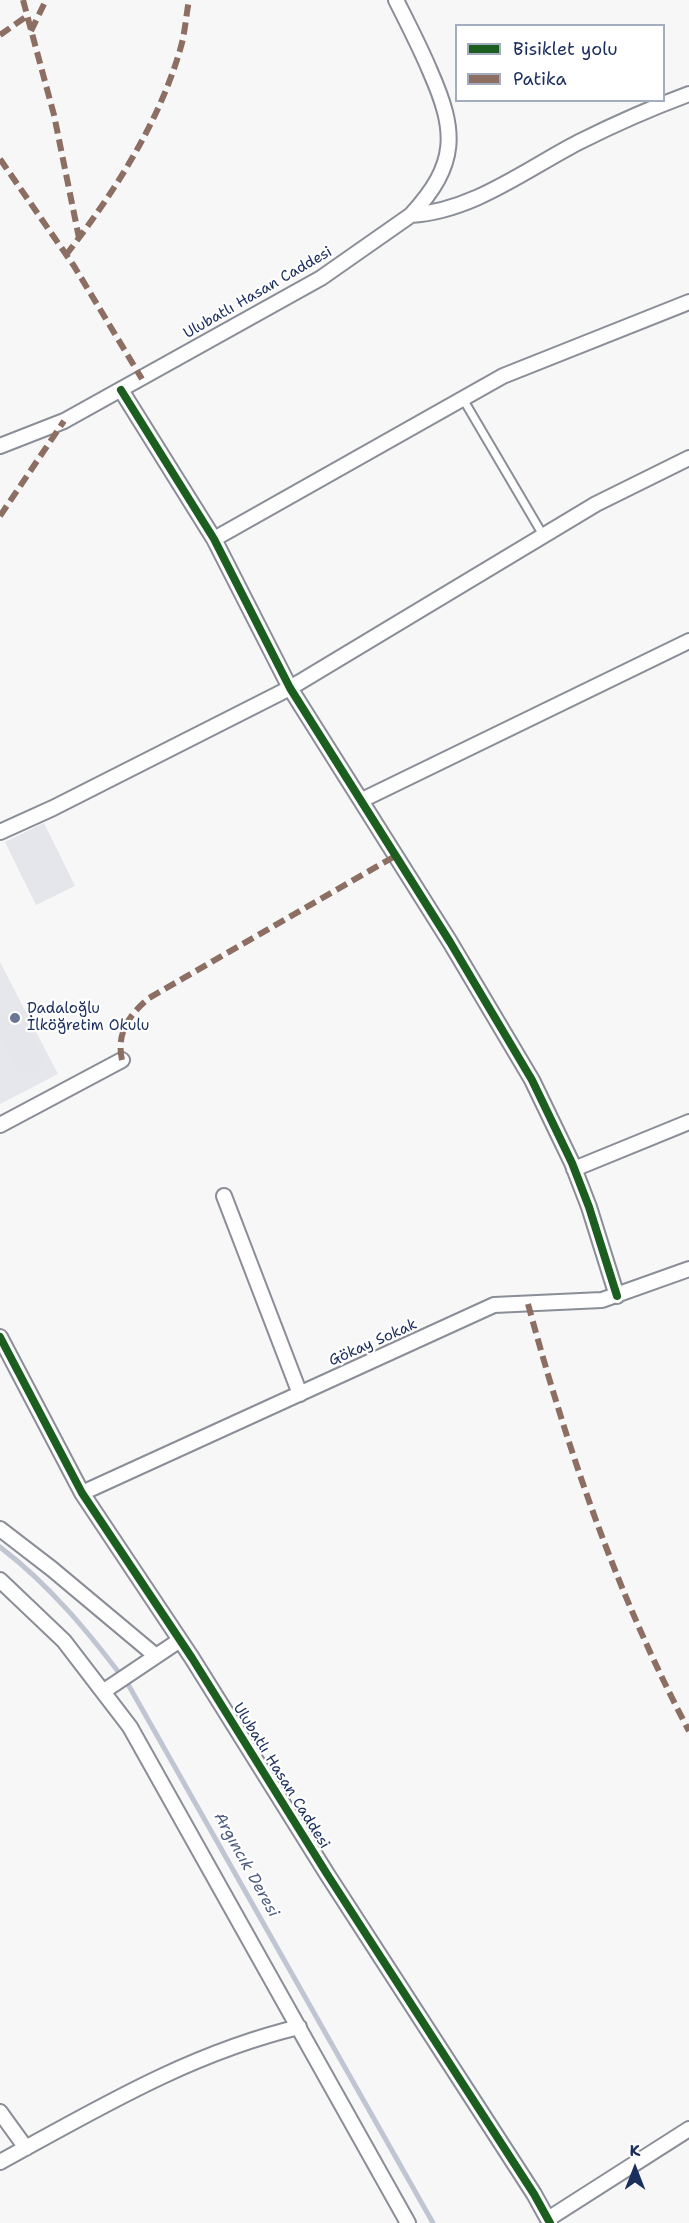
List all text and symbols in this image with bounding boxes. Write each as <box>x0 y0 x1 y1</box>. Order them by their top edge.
legend <box>455 24 665 102</box>
text: Bisiklet yolu <box>513 37 618 61</box>
text: Patika <box>513 67 567 91</box>
street label: Ulubatlı Hasan Caddesi <box>181 243 335 343</box>
place label: Dadaloğlu İlköğretim Okulu <box>27 1000 149 1035</box>
marker: Dadaloğlu İlköğretim Okulu <box>8 1011 22 1025</box>
street label: Gökay Sokak <box>326 1316 420 1370</box>
street label: Ulubatlı Hasan Caddesi <box>229 1700 333 1852</box>
water label: Argıncık Deresi <box>209 1809 283 1921</box>
north arrow <box>605 2139 665 2199</box>
text: K <box>630 2140 640 2161</box>

